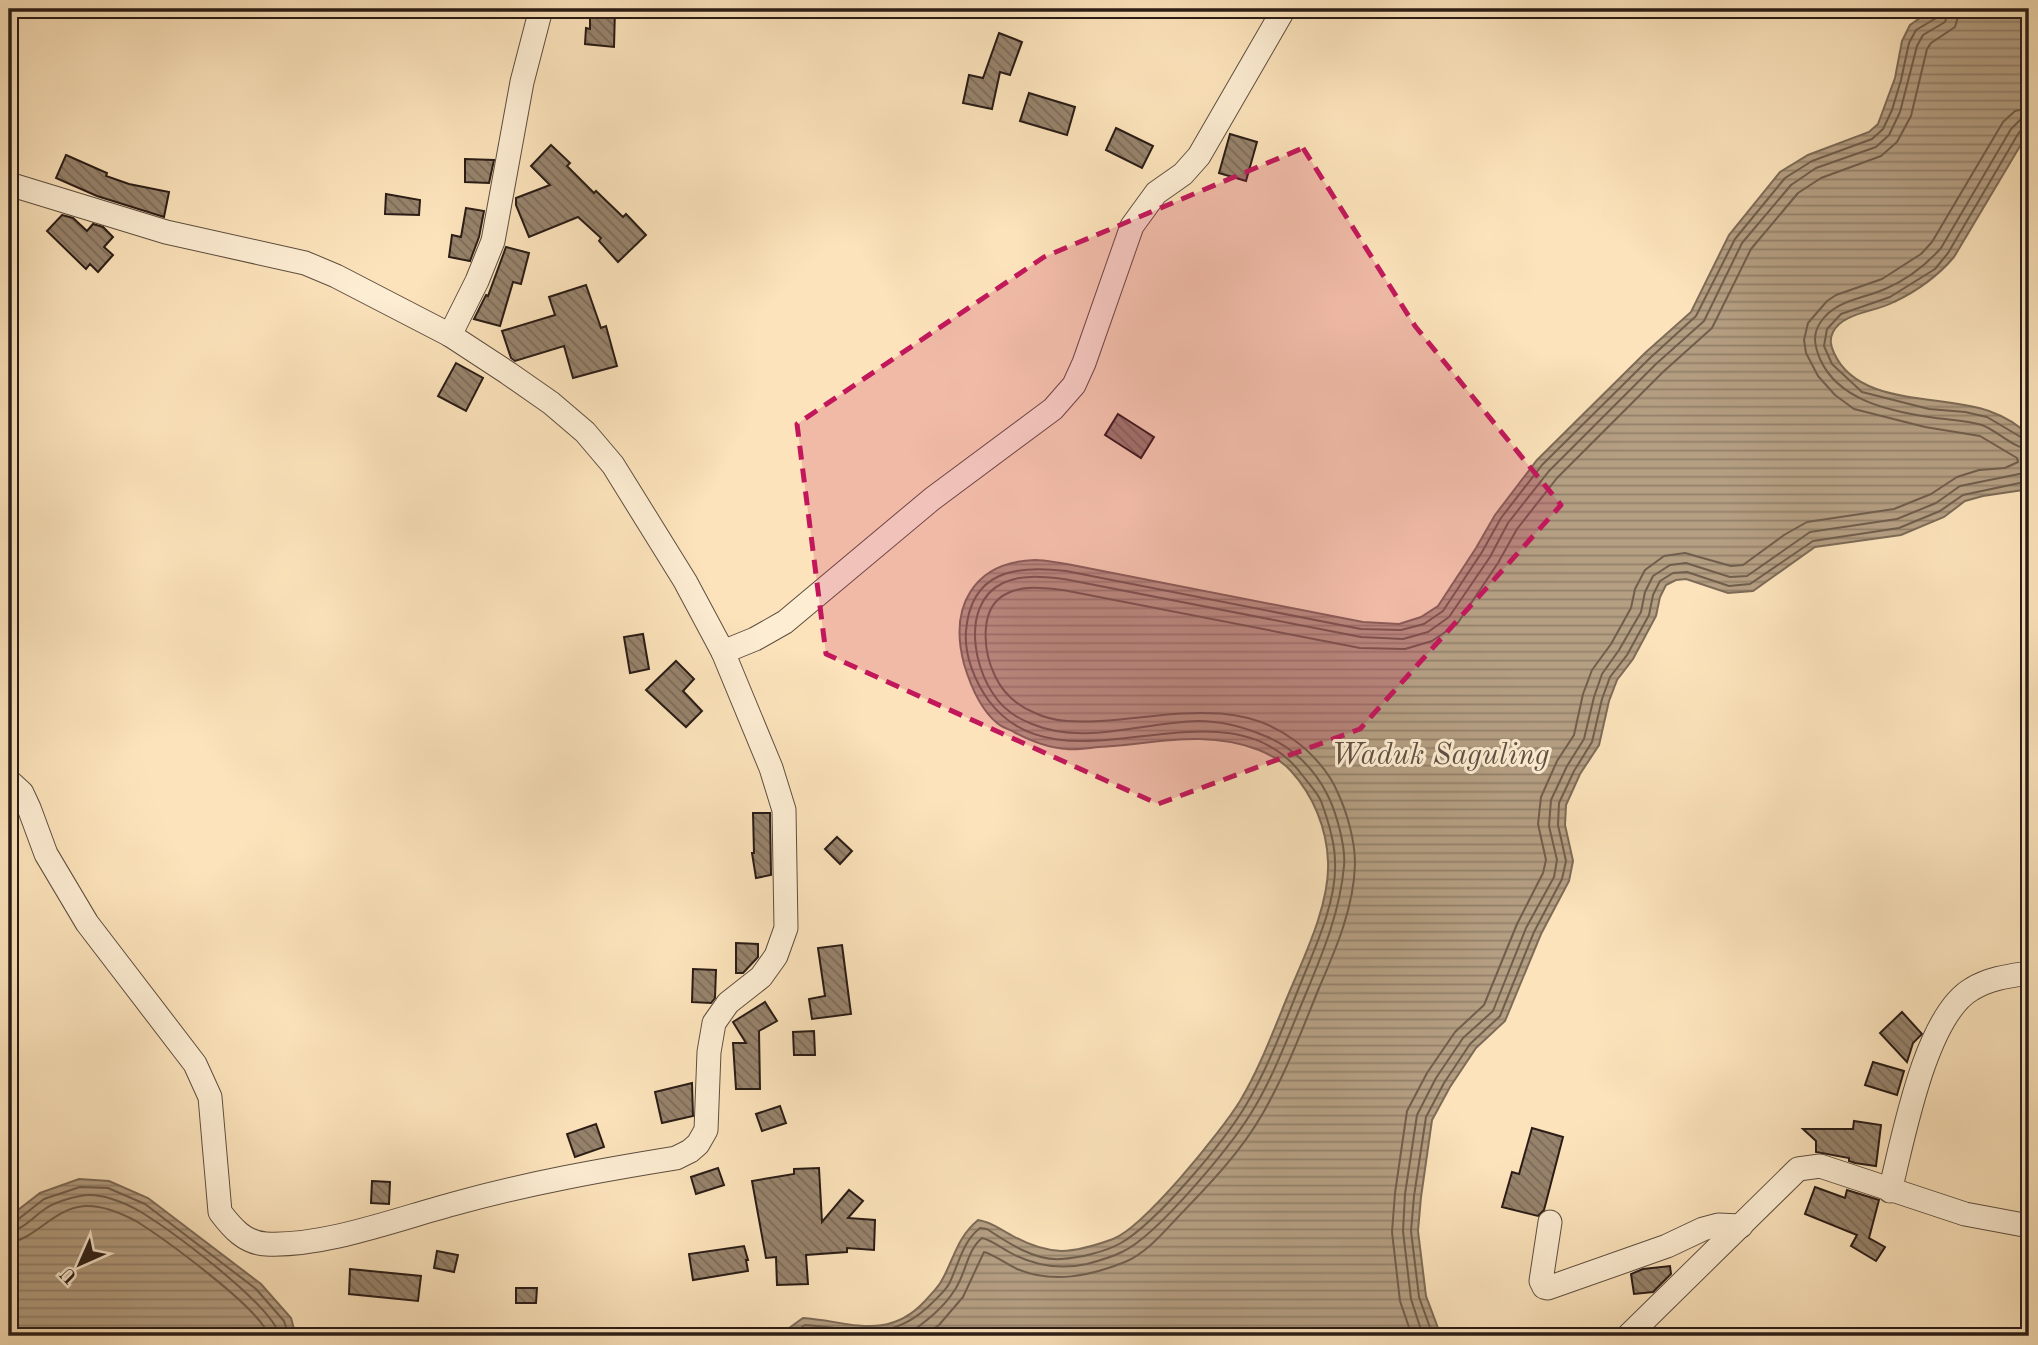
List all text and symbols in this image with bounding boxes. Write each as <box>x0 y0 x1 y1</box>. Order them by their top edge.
water label: Waduk Saguling <box>1331 741 1549 771</box>
north arrow <box>46 1230 116 1300</box>
text: U <box>58 1262 82 1286</box>

